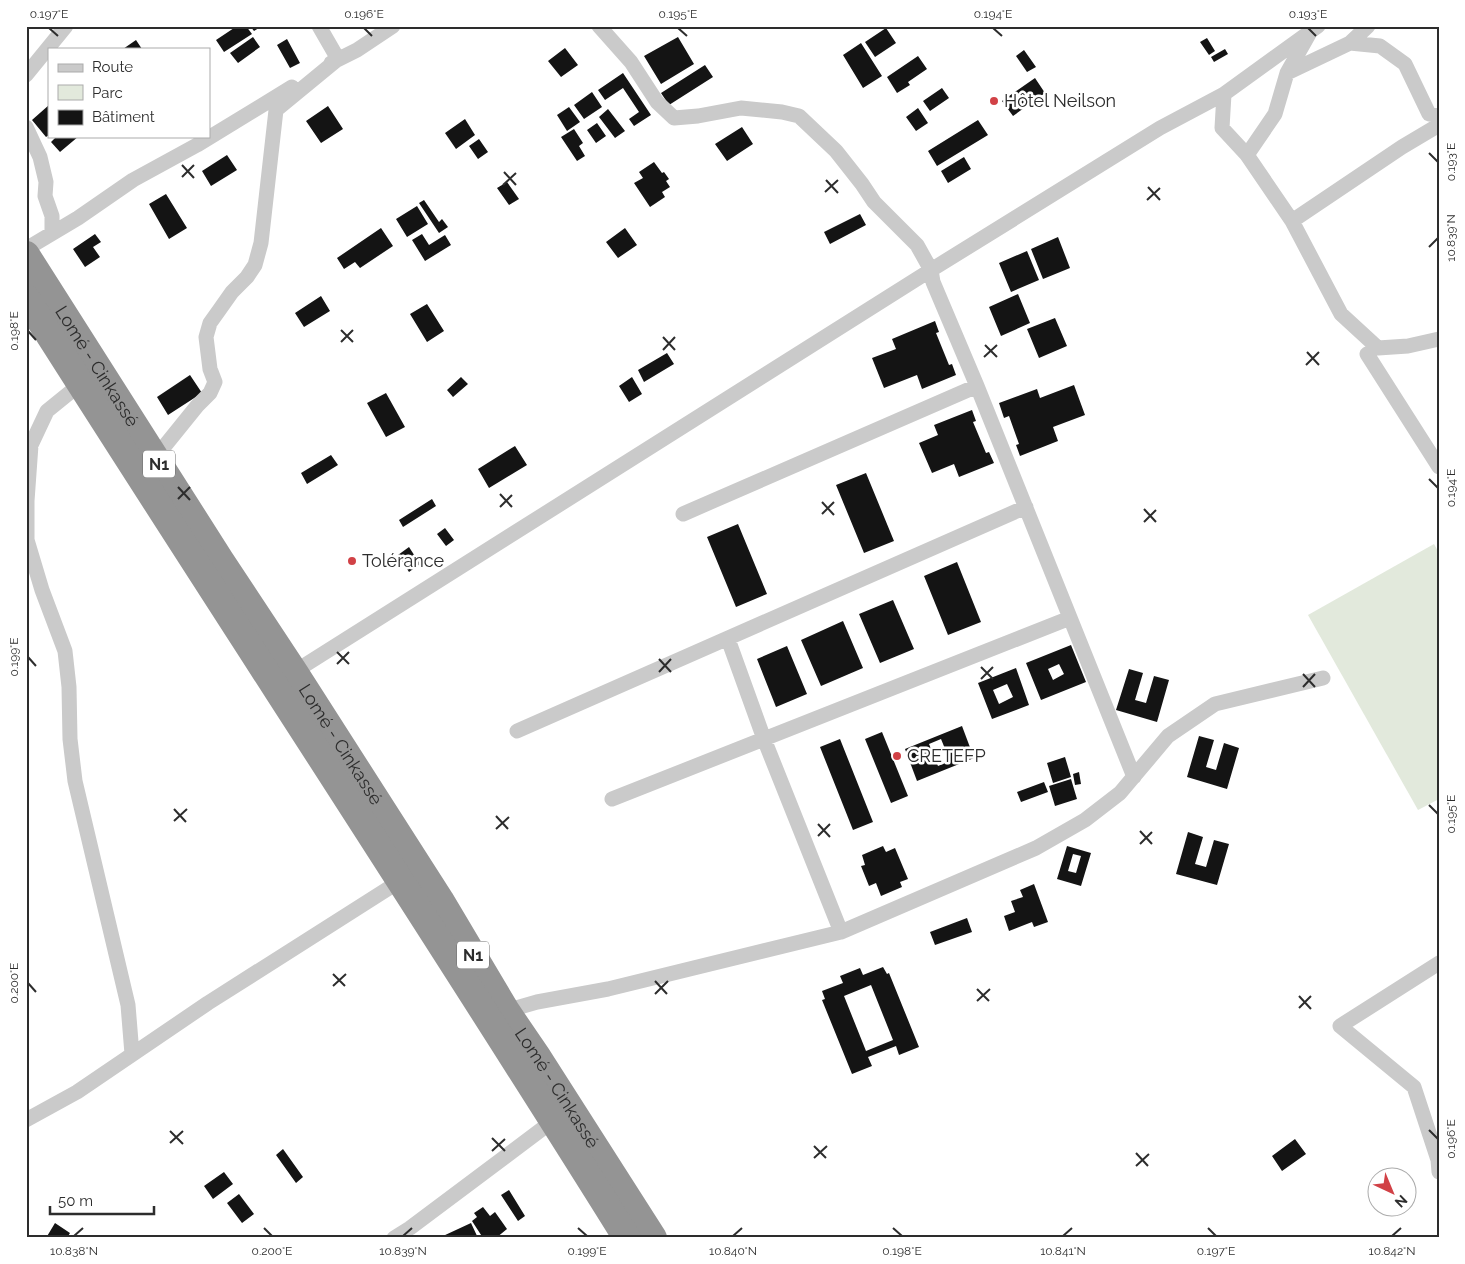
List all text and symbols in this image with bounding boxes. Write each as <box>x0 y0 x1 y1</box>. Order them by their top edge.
text: 0.197°E <box>30 7 68 21</box>
text: 0.196°E <box>344 7 384 21</box>
text: 0.195°E <box>659 7 697 21</box>
text: 0.194°E <box>974 7 1012 21</box>
text: 0.193°E <box>1289 7 1327 21</box>
legend <box>48 48 210 138</box>
text: Route <box>92 58 133 76</box>
text: Parc <box>92 84 123 102</box>
place label: Hôtel Neilson <box>1004 90 1116 111</box>
marker: Hôtel Neilson <box>988 95 1000 107</box>
text: Bâtiment <box>92 108 155 126</box>
text: 0.193°E <box>1444 143 1458 181</box>
text: 10.839°N <box>1444 214 1458 262</box>
street label: Lomé - Cinkassé <box>51 302 144 431</box>
text: 0.198°E <box>7 311 21 351</box>
road number: N1 <box>143 450 175 478</box>
text: 0.194°E <box>1444 469 1458 507</box>
place label: Tolérance <box>362 550 445 571</box>
marker: Tolérance <box>346 555 358 567</box>
text: 0.199°E <box>7 638 21 676</box>
street label: Lomé - Cinkassé <box>295 680 388 809</box>
place label: CRETEFP <box>907 745 986 766</box>
marker: CRETEFP <box>891 750 903 762</box>
text: 0.195°E <box>1444 795 1458 833</box>
road number: N1 <box>457 942 489 968</box>
text: 0.200°E <box>7 963 21 1003</box>
street label: Lomé - Cinkassé <box>511 1024 604 1152</box>
text: 0.196°E <box>1444 1119 1458 1159</box>
north arrow <box>1368 1166 1418 1216</box>
scale bar <box>50 1184 154 1216</box>
text: 50 m <box>58 1192 93 1210</box>
text: N <box>1392 1192 1410 1211</box>
text: 10.838°N <box>50 1244 98 1258</box>
text: 0.200°E <box>252 1244 292 1258</box>
text: 10.839°N <box>379 1244 427 1258</box>
text: 0.199°E <box>568 1244 606 1258</box>
text: 10.840°N <box>709 1244 757 1258</box>
text: 0.198°E <box>882 1244 922 1258</box>
text: 10.841°N <box>1040 1244 1086 1258</box>
text: 0.197°E <box>1197 1244 1235 1258</box>
text: 10.842°N <box>1369 1244 1415 1258</box>

